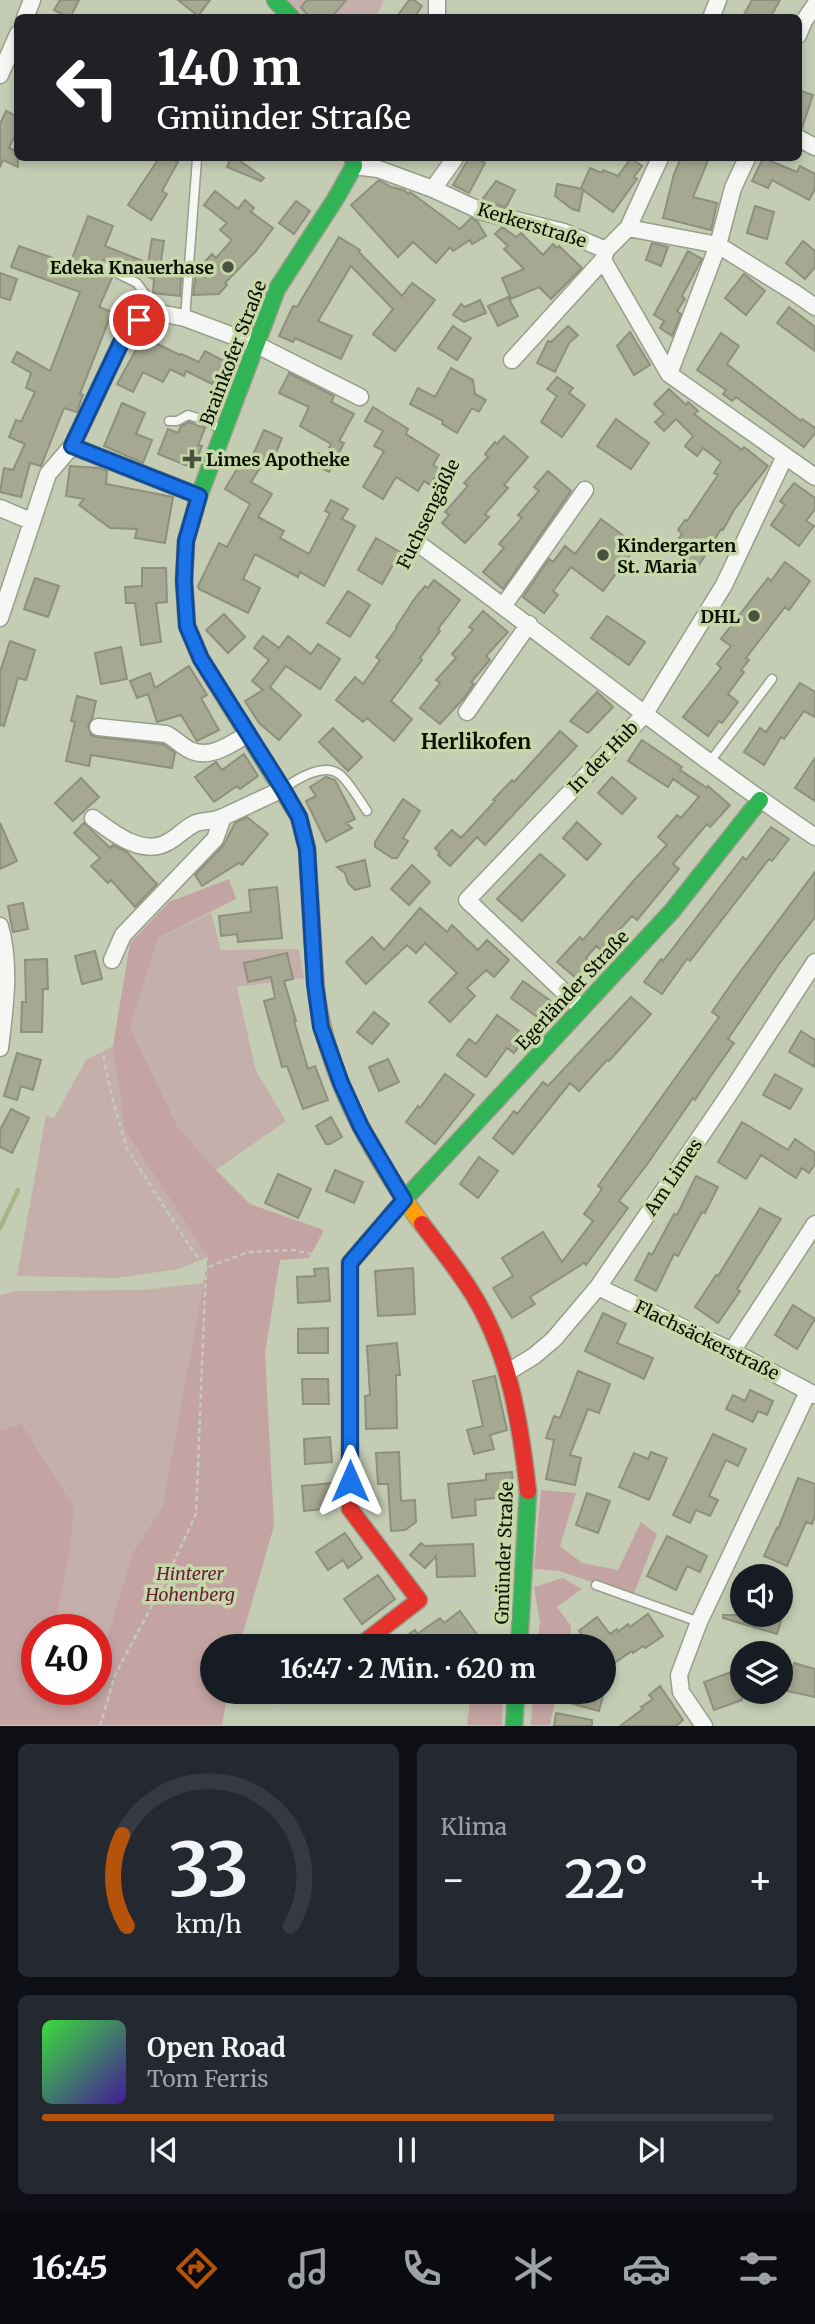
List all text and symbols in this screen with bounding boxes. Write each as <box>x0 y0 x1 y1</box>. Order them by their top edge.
text: 140 m <box>157 37 301 98</box>
icon: left <box>42 42 133 133</box>
text: Gmünder Straße <box>157 98 411 138</box>
street label: Kerkerstraße <box>475 198 589 252</box>
place label: Edeka Knauerhase <box>50 256 214 279</box>
marker: Edeka Knauerhase <box>220 259 236 275</box>
street label: Brainkofer Straße <box>195 277 271 429</box>
pin <box>109 290 169 350</box>
icon: arrive <box>120 301 158 339</box>
place label: Limes Apotheke <box>206 448 350 471</box>
marker: Limes Apotheke <box>184 451 200 467</box>
street label: Fuchsengäßle <box>391 455 465 573</box>
place label: Kindergarten St. Maria <box>617 534 736 578</box>
marker: Kindergarten St. Maria <box>595 547 611 563</box>
place label: DHL <box>700 605 741 628</box>
marker: DHL <box>746 608 762 624</box>
street label: In der Hub <box>563 716 643 798</box>
district label: Herlikofen <box>421 728 531 755</box>
street label: Egerländer Straße <box>511 925 633 1055</box>
street label: Am Limes <box>638 1134 707 1221</box>
street label: Flachsäckerstraße <box>631 1295 783 1385</box>
position arrow <box>313 1444 387 1518</box>
street label: Gmünder Straße <box>490 1481 518 1625</box>
park label: Hinterer Hohenberg <box>144 1562 235 1606</box>
map controls <box>730 1564 793 1704</box>
button: sound <box>730 1564 793 1627</box>
speed limit sign: 40 <box>21 1614 112 1705</box>
button: layers <box>730 1641 793 1704</box>
text: 16:47 · 2 Min. · 620 m <box>280 1652 536 1685</box>
text: Klima <box>441 1812 507 1841</box>
text: 33 <box>168 1825 248 1917</box>
text: 22° <box>565 1847 649 1912</box>
text: − <box>441 1856 466 1903</box>
text: + <box>748 1856 773 1903</box>
text: km/h <box>175 1908 241 1940</box>
text: Open Road <box>147 2031 286 2064</box>
text: Tom Ferris <box>147 2064 269 2093</box>
icon: previous <box>145 2131 183 2169</box>
icon: pause <box>388 2131 426 2169</box>
icon: next <box>632 2131 670 2169</box>
icon: directions <box>172 2244 221 2293</box>
icon: music <box>284 2244 333 2293</box>
icon: phone <box>397 2244 446 2293</box>
icon: climate <box>509 2244 558 2293</box>
icon: car <box>622 2244 671 2293</box>
icon: filters <box>734 2244 783 2293</box>
text: 16:45 <box>32 2248 108 2288</box>

